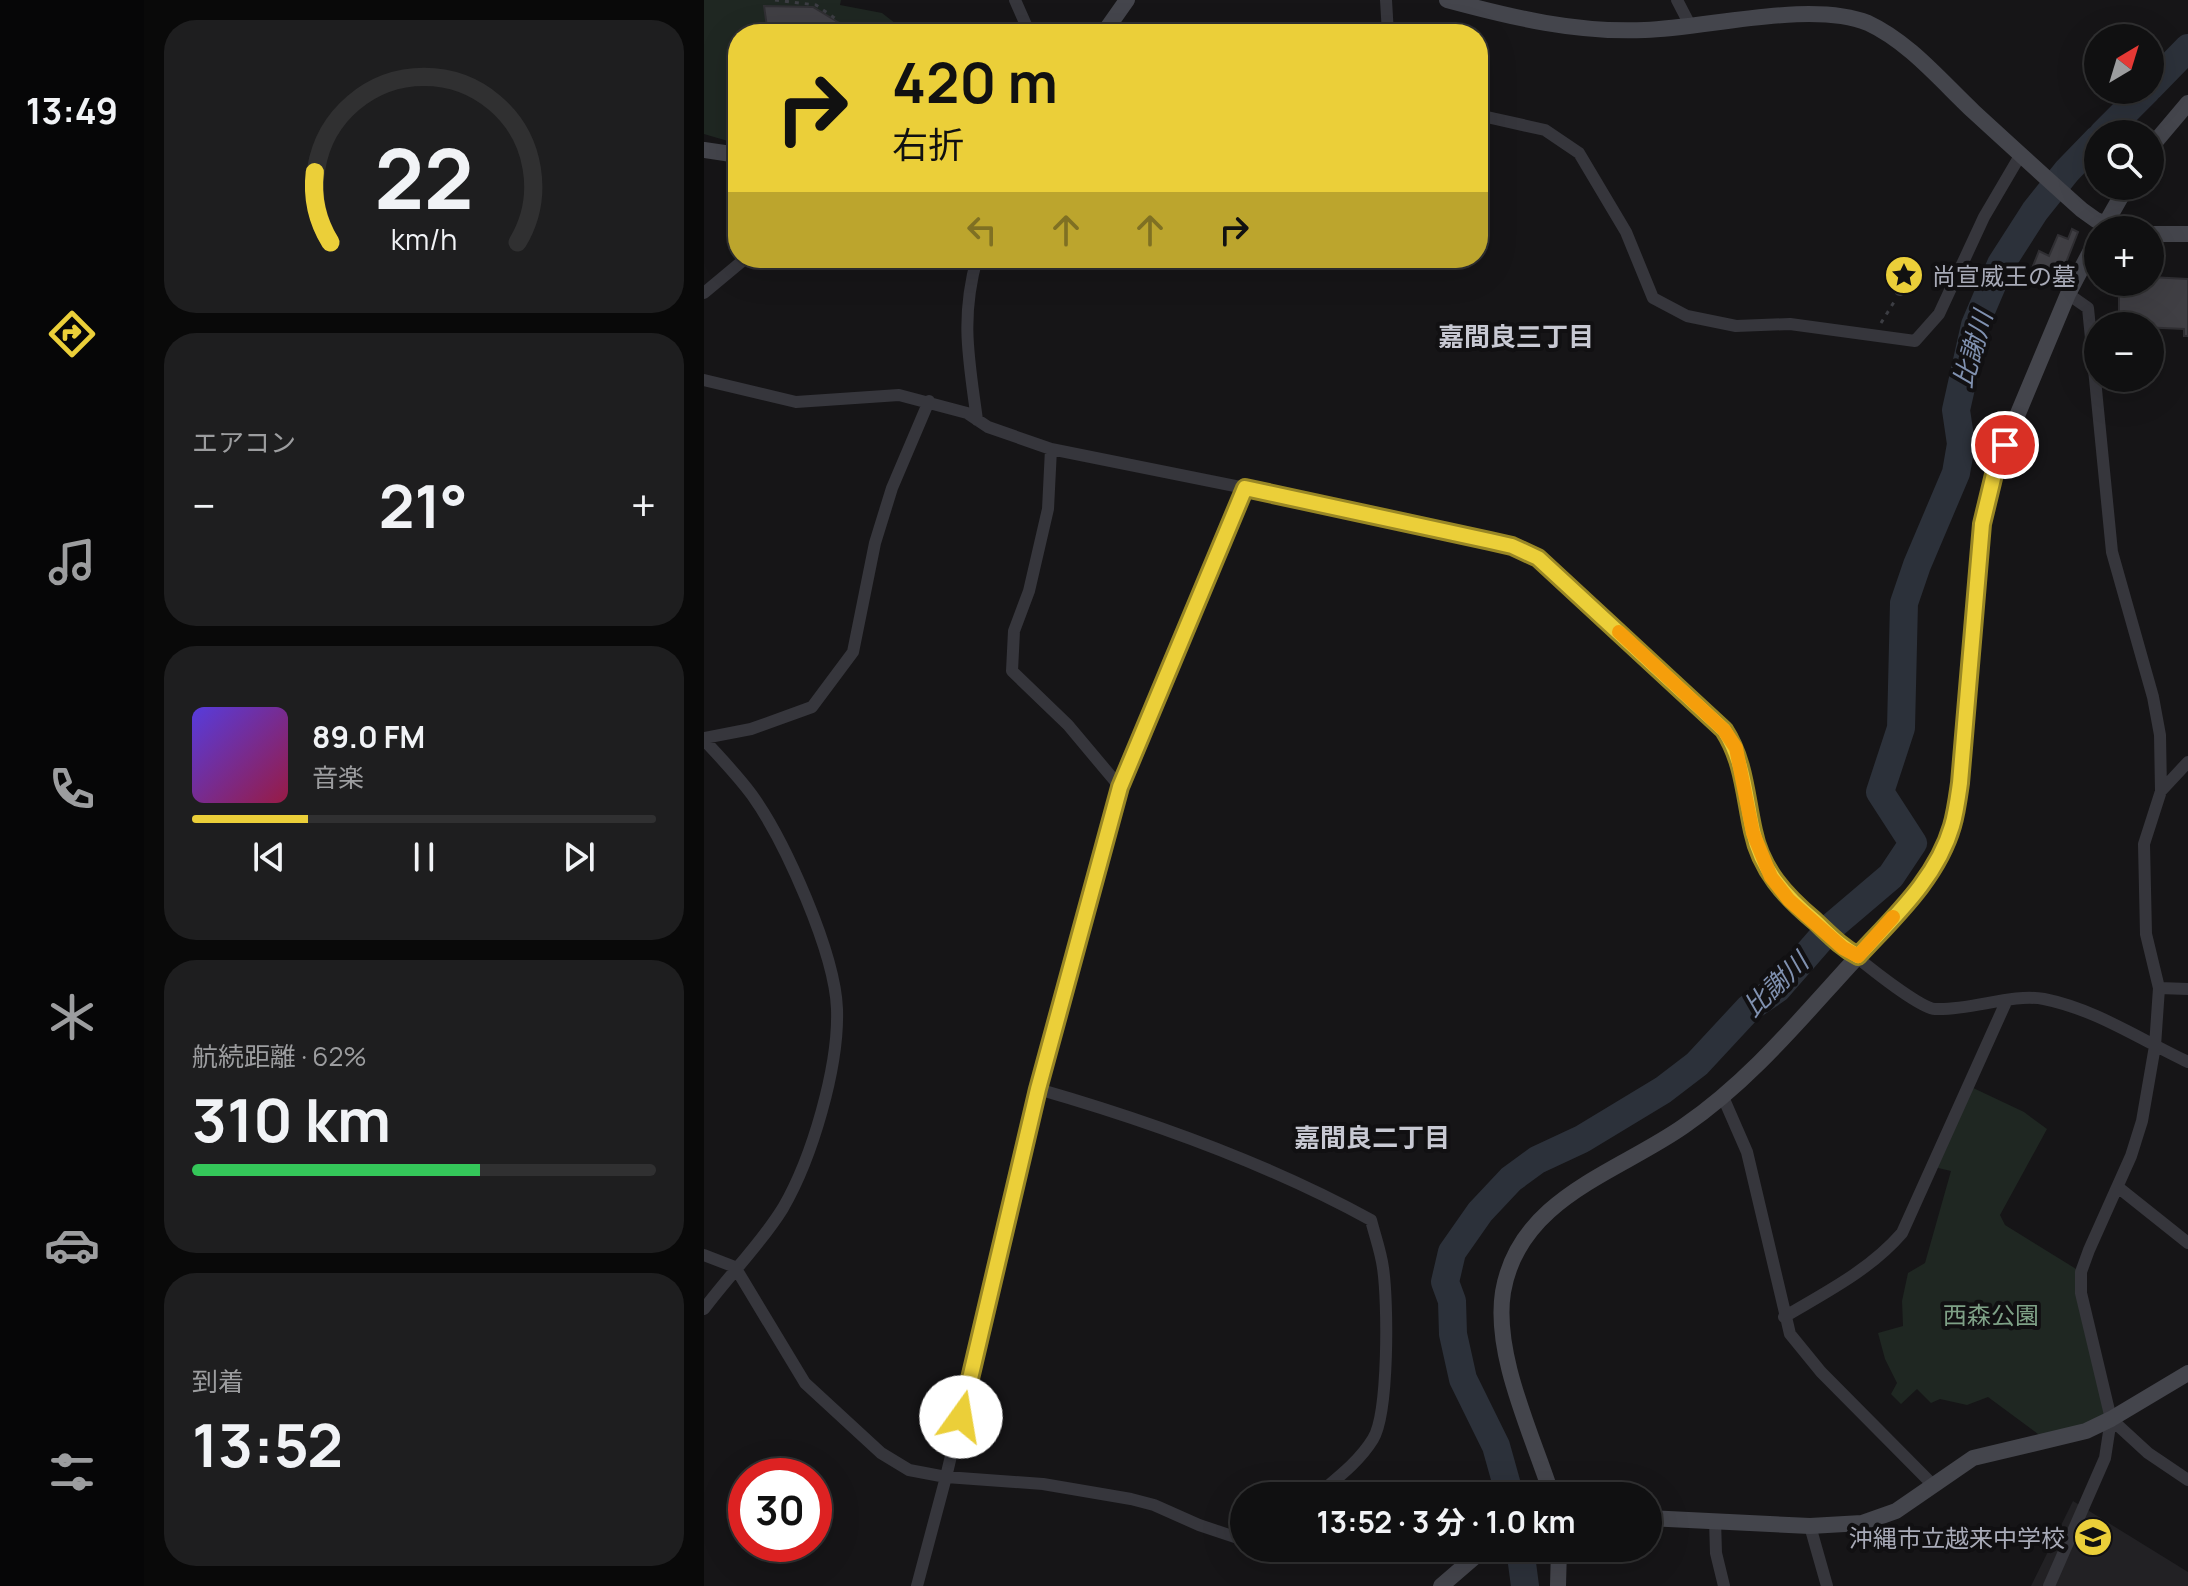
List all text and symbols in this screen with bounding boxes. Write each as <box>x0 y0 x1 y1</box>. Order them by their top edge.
north arrow <box>2084 24 2164 104</box>
map controls <box>2084 24 2164 392</box>
text: 420 m <box>892 43 1058 120</box>
icon: right <box>760 56 864 160</box>
text: 13:49 <box>26 86 118 135</box>
text: 22 <box>374 119 474 233</box>
text: 右折 <box>892 120 964 169</box>
button: search <box>2084 120 2164 200</box>
icon: left <box>960 208 1004 252</box>
icon: ahead <box>1044 208 1088 252</box>
icon: ahead <box>1128 208 1172 252</box>
icon: right <box>1212 208 1256 252</box>
button: + <box>2084 216 2164 296</box>
text: km/h <box>391 220 457 259</box>
place icon: 尚宣威王の墓 <box>1883 254 1925 296</box>
place label: 尚宣威王の墓 <box>1932 259 2076 292</box>
water label: 比謝川 <box>1944 304 2001 391</box>
icon: directions <box>44 306 100 362</box>
button: − <box>2084 312 2164 392</box>
district label: 嘉間良三丁目 <box>1438 318 1594 354</box>
pin <box>1971 411 2039 479</box>
icon: arrive <box>1983 423 2027 467</box>
text: エアコン <box>192 424 296 460</box>
text: 21° <box>379 464 468 546</box>
text: − <box>192 475 216 535</box>
text: + <box>631 475 656 535</box>
icon: music <box>44 534 100 590</box>
text: 89.0 FM <box>312 716 425 757</box>
text: 音楽 <box>312 759 364 795</box>
icon: phone <box>44 761 100 817</box>
icon: previous <box>247 835 291 879</box>
icon: pause <box>402 835 446 879</box>
icon: next <box>557 835 601 879</box>
water label: 比謝川 <box>1734 942 1818 1024</box>
icon: climate <box>44 989 100 1045</box>
text: 航続距離 · 62% <box>192 1038 367 1074</box>
text: 310 km <box>192 1078 391 1160</box>
district label: 嘉間良二丁目 <box>1294 1119 1450 1155</box>
icon: car <box>44 1217 100 1273</box>
park label: 西森公園 <box>1943 1298 2039 1331</box>
text: 到着 <box>192 1363 244 1399</box>
position arrow <box>919 1375 1003 1459</box>
text: 13:52 <box>192 1403 343 1485</box>
icon: filters <box>44 1444 100 1500</box>
speed limit sign: 30 <box>728 1458 832 1562</box>
text: 13:52 · 3 分 · 1.0 km <box>1317 1501 1575 1542</box>
school or university icon: 沖縄市立越来中学校 <box>2072 1516 2114 1558</box>
place label: 沖縄市立越来中学校 <box>1849 1521 2065 1554</box>

